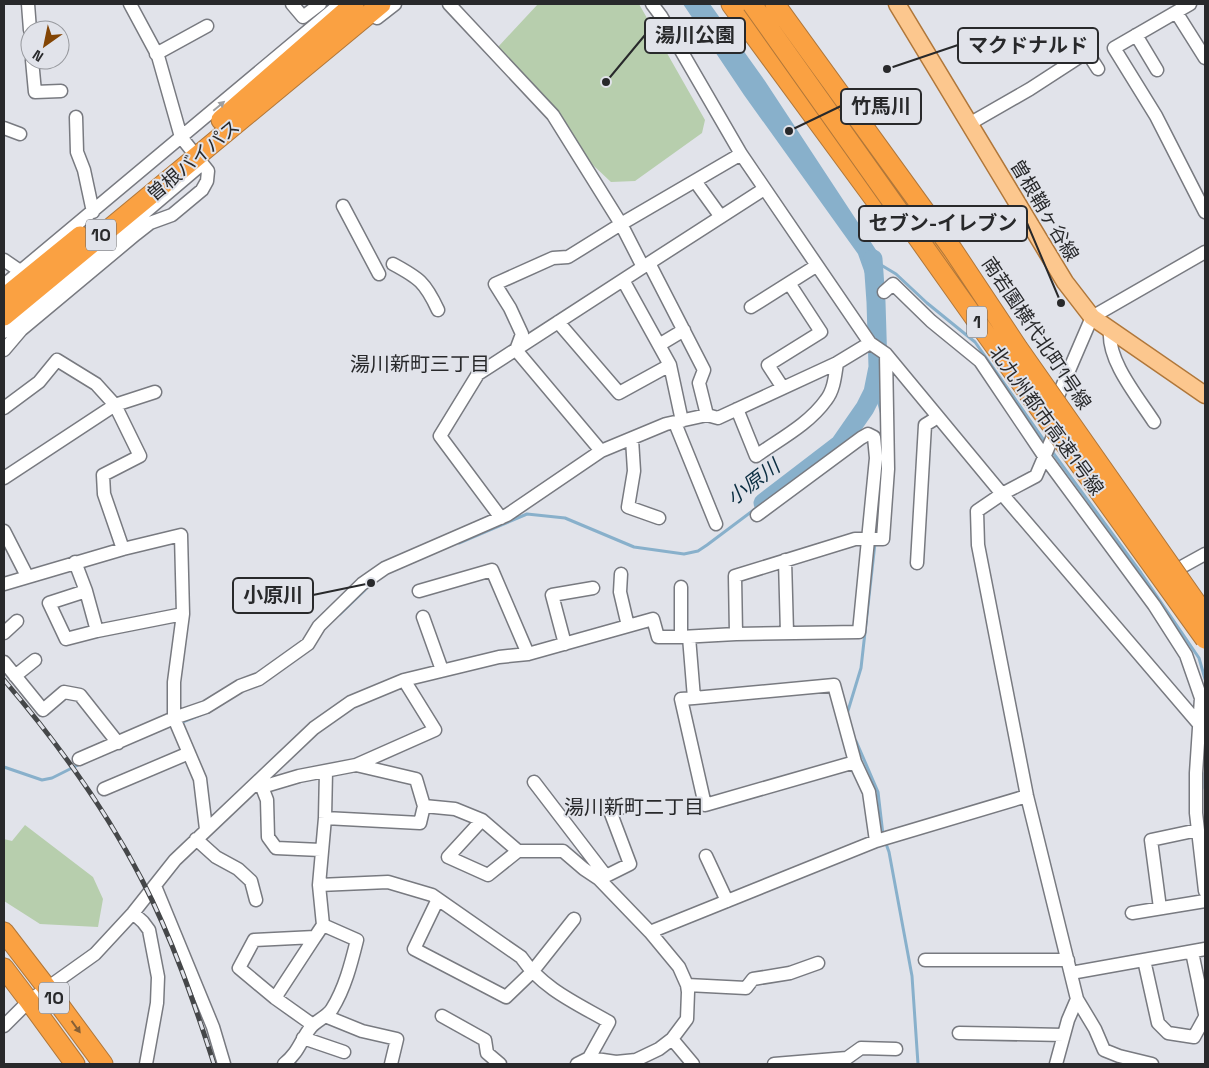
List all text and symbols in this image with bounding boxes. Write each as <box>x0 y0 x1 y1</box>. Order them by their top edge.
callout: 湯川公園 <box>645 18 745 53</box>
north arrow <box>20 20 70 70</box>
text: 湯川公園 <box>655 22 735 48</box>
callout: マクドナルド <box>958 28 1098 63</box>
text: マクドナルド <box>968 32 1088 58</box>
text: N <box>29 46 47 66</box>
callout: 竹馬川 <box>841 89 921 124</box>
text: 竹馬川 <box>851 93 911 119</box>
one-way arrow <box>212 100 225 111</box>
street label: 曽根バイパス <box>142 114 245 206</box>
street label: 曽根鞘ヶ谷線 <box>1004 155 1085 266</box>
callout: セブン-イレブン <box>859 206 1027 241</box>
text: セブン-イレブン <box>869 210 1017 236</box>
road number: 10 <box>86 220 116 250</box>
street label: 南若園横代北町1号線 <box>976 252 1097 414</box>
road number: 1 <box>967 306 987 338</box>
street label: 北九州都市高速1号線 <box>984 341 1109 500</box>
district label: 湯川新町三丁目 <box>350 351 490 377</box>
water label: 小原川 <box>721 452 786 510</box>
callout: 小原川 <box>233 578 313 613</box>
text: 小原川 <box>243 582 303 608</box>
district label: 湯川新町二丁目 <box>564 794 704 820</box>
road number: 10 <box>39 982 69 1014</box>
one-way arrow <box>70 1020 81 1033</box>

